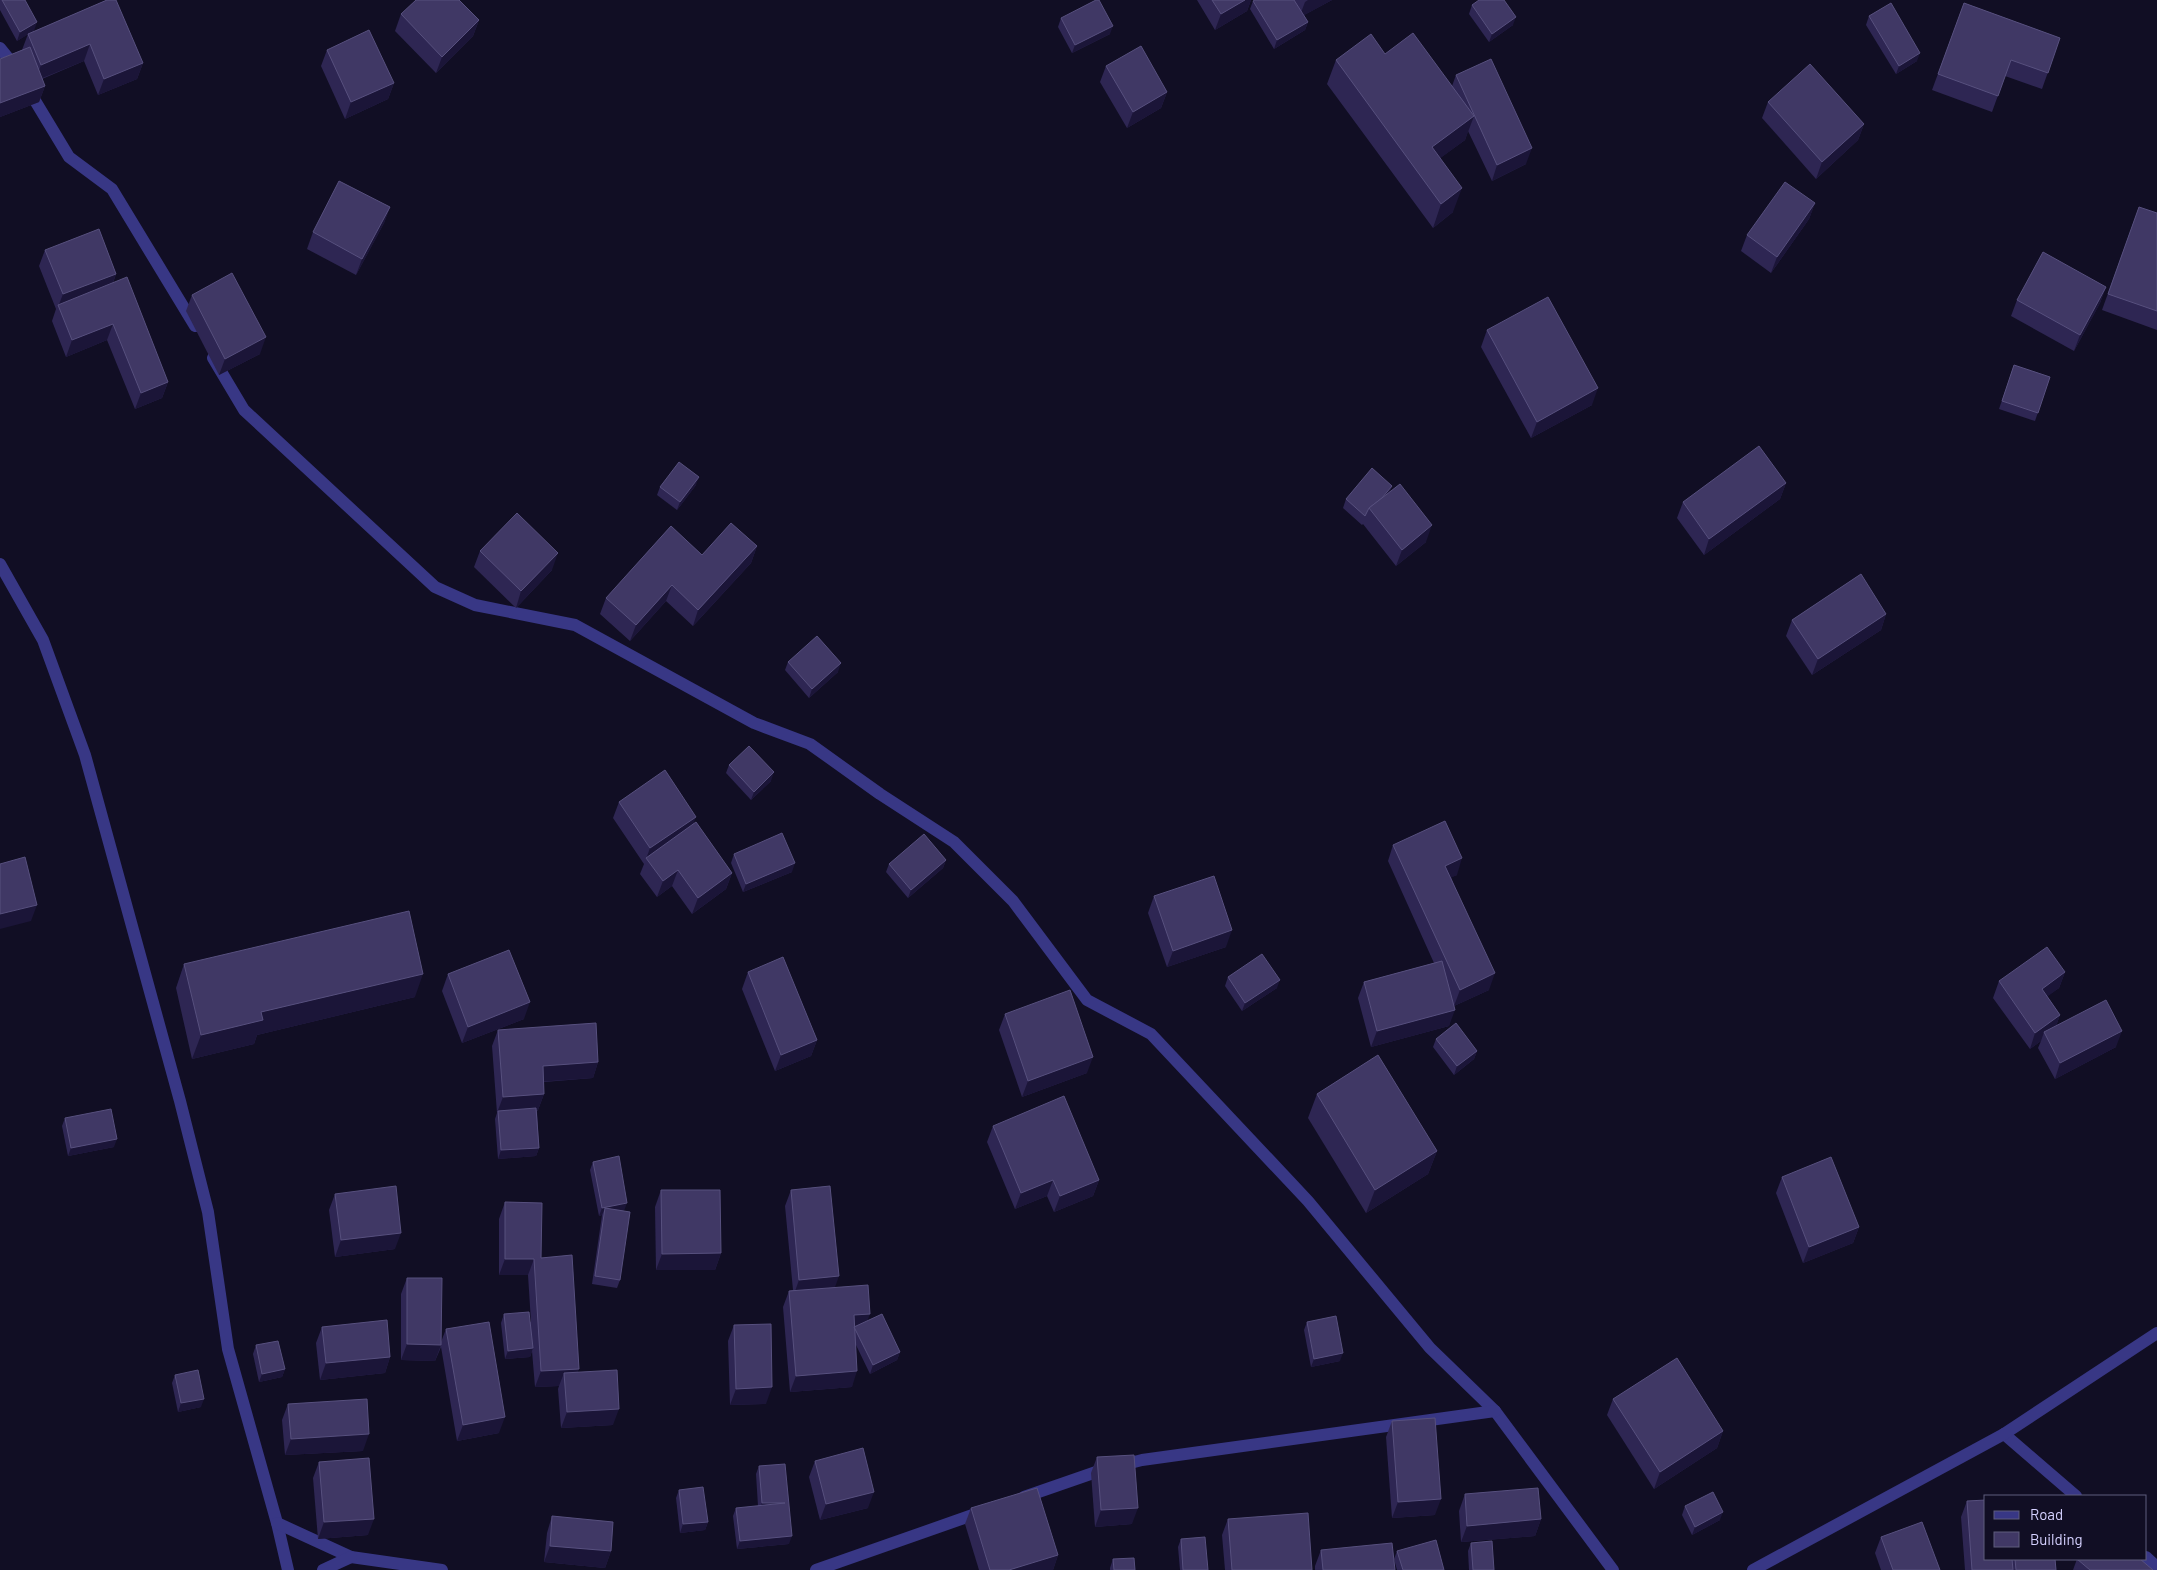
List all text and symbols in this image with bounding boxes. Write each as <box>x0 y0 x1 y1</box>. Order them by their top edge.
legend <box>1984 1495 2147 1560</box>
text: Road <box>2030 1505 2063 1523</box>
text: Building <box>2030 1530 2083 1548</box>

